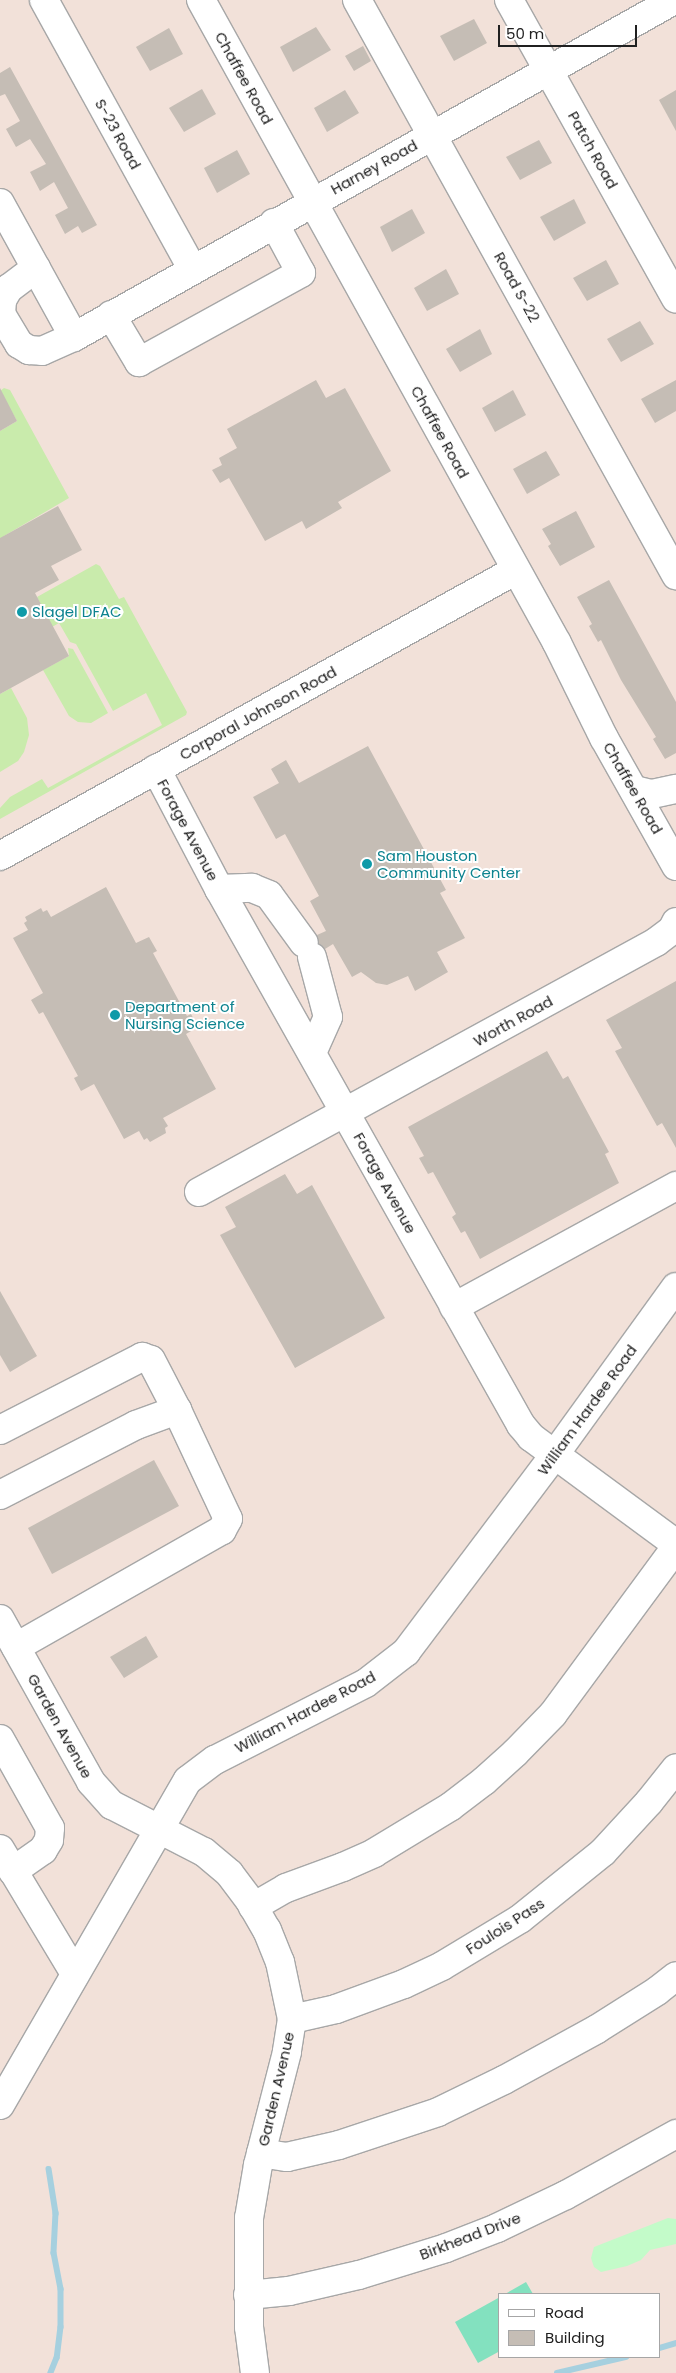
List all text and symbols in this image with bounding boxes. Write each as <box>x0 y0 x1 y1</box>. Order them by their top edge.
scale bar <box>501 15 640 47</box>
text: 50 m <box>506 23 544 44</box>
street label: Chaffee Road <box>211 29 277 127</box>
street label: S-23 Road <box>91 96 145 172</box>
street label: Patch Road <box>564 108 622 192</box>
street label: Harney Road <box>327 136 421 198</box>
street label: Road S-22 <box>490 249 544 325</box>
street label: Chaffee Road <box>407 383 473 481</box>
place label: Slagel DFAC <box>32 603 122 621</box>
marker: Slagel DFAC <box>16 606 28 618</box>
street label: Corporal Johnson Road <box>176 662 340 764</box>
street label: Chaffee Road <box>600 739 666 837</box>
street label: Forage Avenue <box>154 776 222 884</box>
place label: Sam Houston Community Center <box>377 846 521 881</box>
marker: Sam Houston Community Center <box>361 858 373 870</box>
street label: Worth Road <box>470 992 556 1050</box>
place label: Department of Nursing Science <box>125 997 245 1032</box>
marker: Department of Nursing Science <box>109 1009 121 1021</box>
street label: Forage Avenue <box>350 1129 420 1237</box>
street label: William Hardee Road <box>534 1341 640 1479</box>
street label: William Hardee Road <box>232 1667 378 1757</box>
street label: Garden Avenue <box>24 1671 96 1781</box>
street label: Foulois Pass <box>462 1894 548 1958</box>
street label: Garden Avenue <box>254 2030 298 2148</box>
street label: Birkhead Drive <box>417 2208 523 2264</box>
legend <box>498 2293 661 2358</box>
text: Road <box>545 2302 584 2323</box>
text: Building <box>545 2327 605 2348</box>

